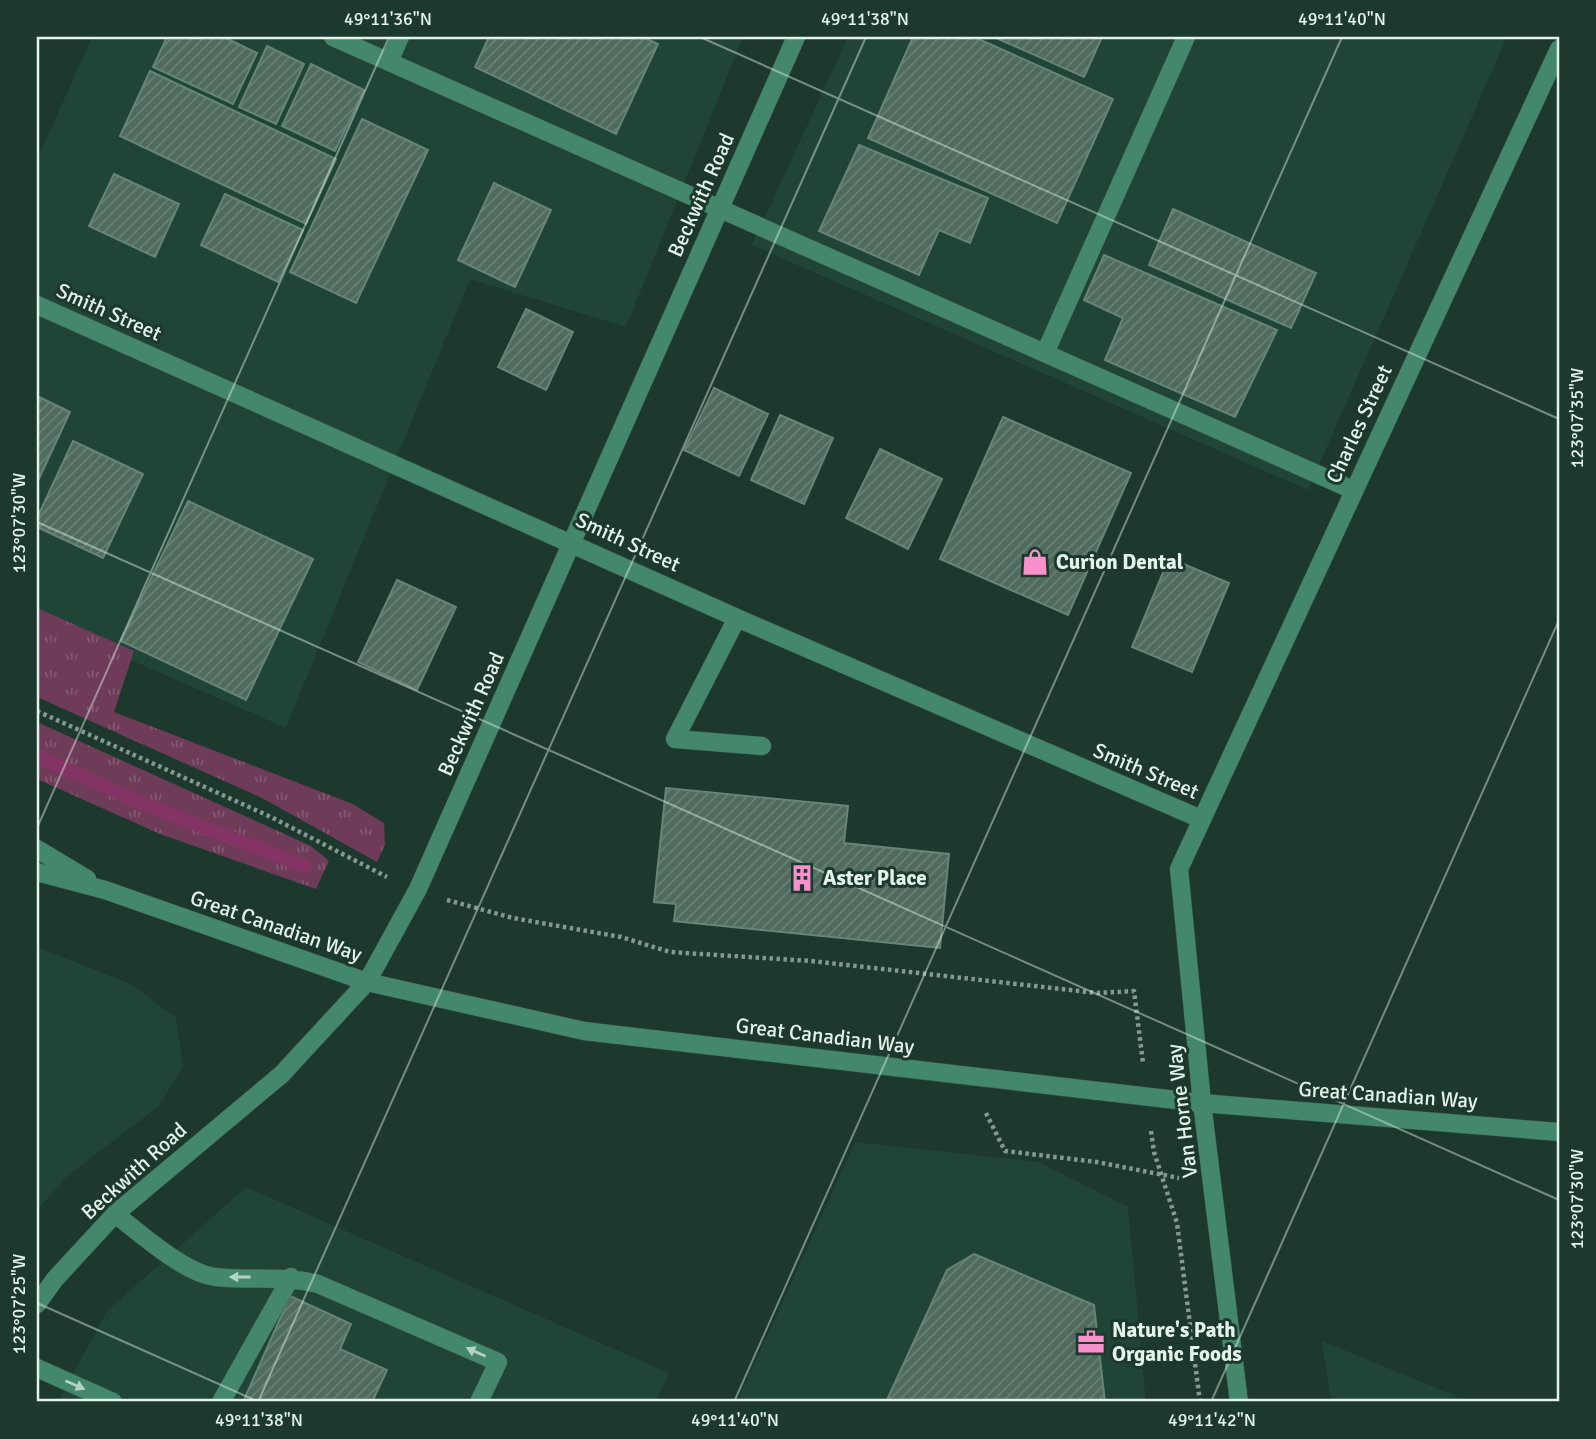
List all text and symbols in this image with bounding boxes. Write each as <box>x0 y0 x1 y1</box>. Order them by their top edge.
text: 49°11'36"N <box>344 8 432 30</box>
text: 49°11'38"N <box>821 8 909 30</box>
text: 49°11'40"N <box>1298 8 1386 30</box>
street label: Beckwith Road <box>662 129 740 261</box>
street label: Smith Street <box>53 277 165 347</box>
street label: Charles Street <box>1320 361 1398 487</box>
text: 123°07'35"W <box>1566 368 1588 468</box>
text: 123°07'30"W <box>8 473 30 573</box>
street label: Smith Street <box>572 507 684 577</box>
shop icon: Curion Dental <box>1020 547 1050 577</box>
place label: Curion Dental <box>1056 549 1184 575</box>
street label: Beckwith Road <box>432 648 510 780</box>
street label: Smith Street <box>1089 737 1203 805</box>
building icon: Aster Place <box>787 863 817 893</box>
place label: Aster Place <box>823 865 927 891</box>
street label: Great Canadian Way <box>187 884 365 968</box>
street label: Great Canadian Way <box>734 1012 916 1060</box>
street label: Van Horne Way <box>1161 1042 1203 1179</box>
street label: Great Canadian Way <box>1297 1076 1479 1114</box>
street label: Beckwith Road <box>76 1117 192 1225</box>
text: 123°07'30"W <box>1566 1149 1588 1249</box>
text: 123°07'25"W <box>8 1254 30 1354</box>
one-way arrow <box>228 1271 250 1283</box>
place label: Nature's Path Organic Foods <box>1112 1317 1242 1367</box>
office icon: Nature's Path Organic Foods <box>1076 1327 1106 1357</box>
one-way arrow <box>466 1347 487 1358</box>
one-way arrow <box>65 1379 85 1391</box>
text: 49°11'38"N <box>215 1409 303 1431</box>
text: 49°11'40"N <box>691 1409 779 1431</box>
text: 49°11'42"N <box>1168 1409 1256 1431</box>

